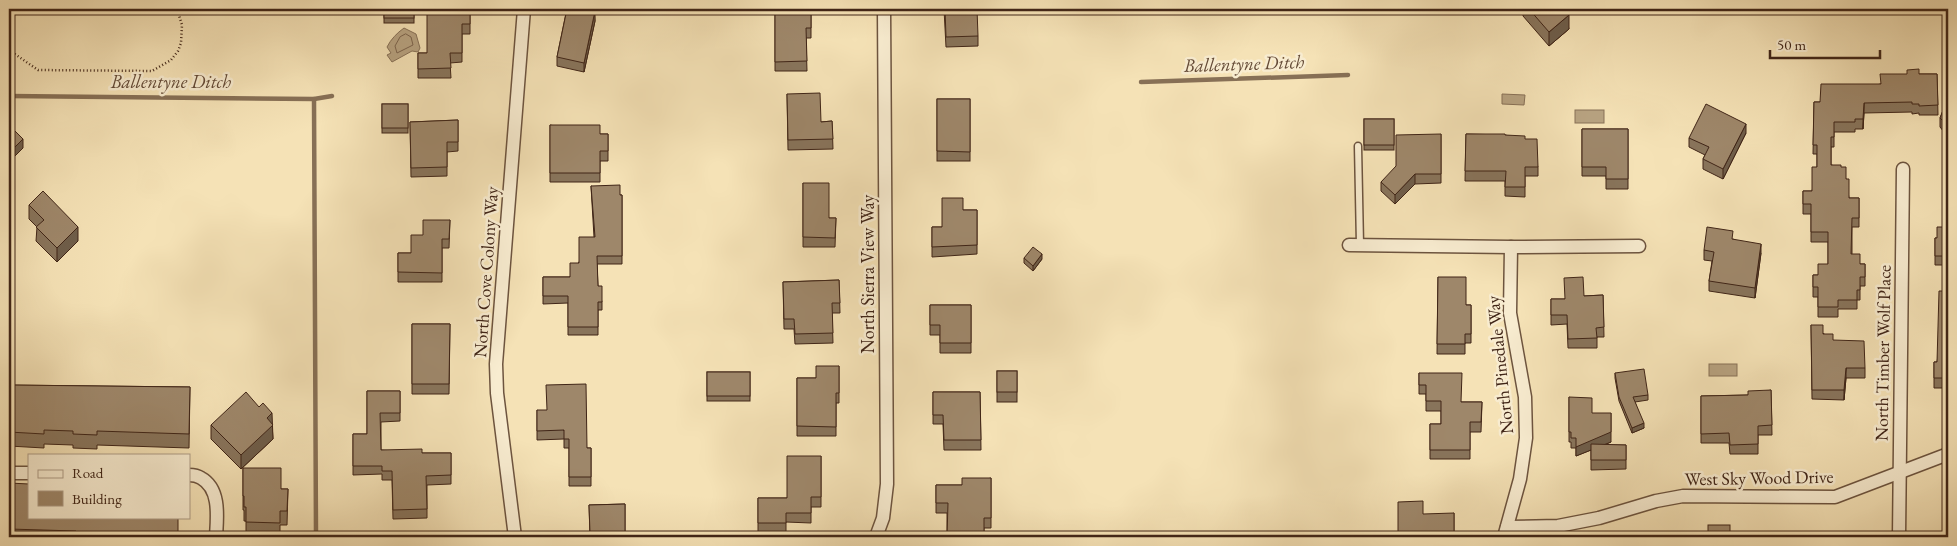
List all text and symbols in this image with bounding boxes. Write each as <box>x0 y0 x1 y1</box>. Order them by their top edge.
scale bar <box>1770 28 1880 60</box>
text: 50 m <box>1777 35 1806 54</box>
water label: Ballentyne Ditch <box>1182 49 1305 78</box>
water label: Ballentyne Ditch <box>110 69 231 94</box>
street label: North Cove Colony Way <box>468 185 503 358</box>
street label: North Sierra View Way <box>856 194 879 353</box>
street label: North Timber Wolf Place <box>1869 265 1896 441</box>
street label: North Pinedale Way <box>1481 295 1518 435</box>
legend <box>28 454 190 518</box>
text: Road <box>72 463 104 482</box>
street label: West Sky Wood Drive <box>1684 465 1834 490</box>
text: Building <box>72 489 122 508</box>

